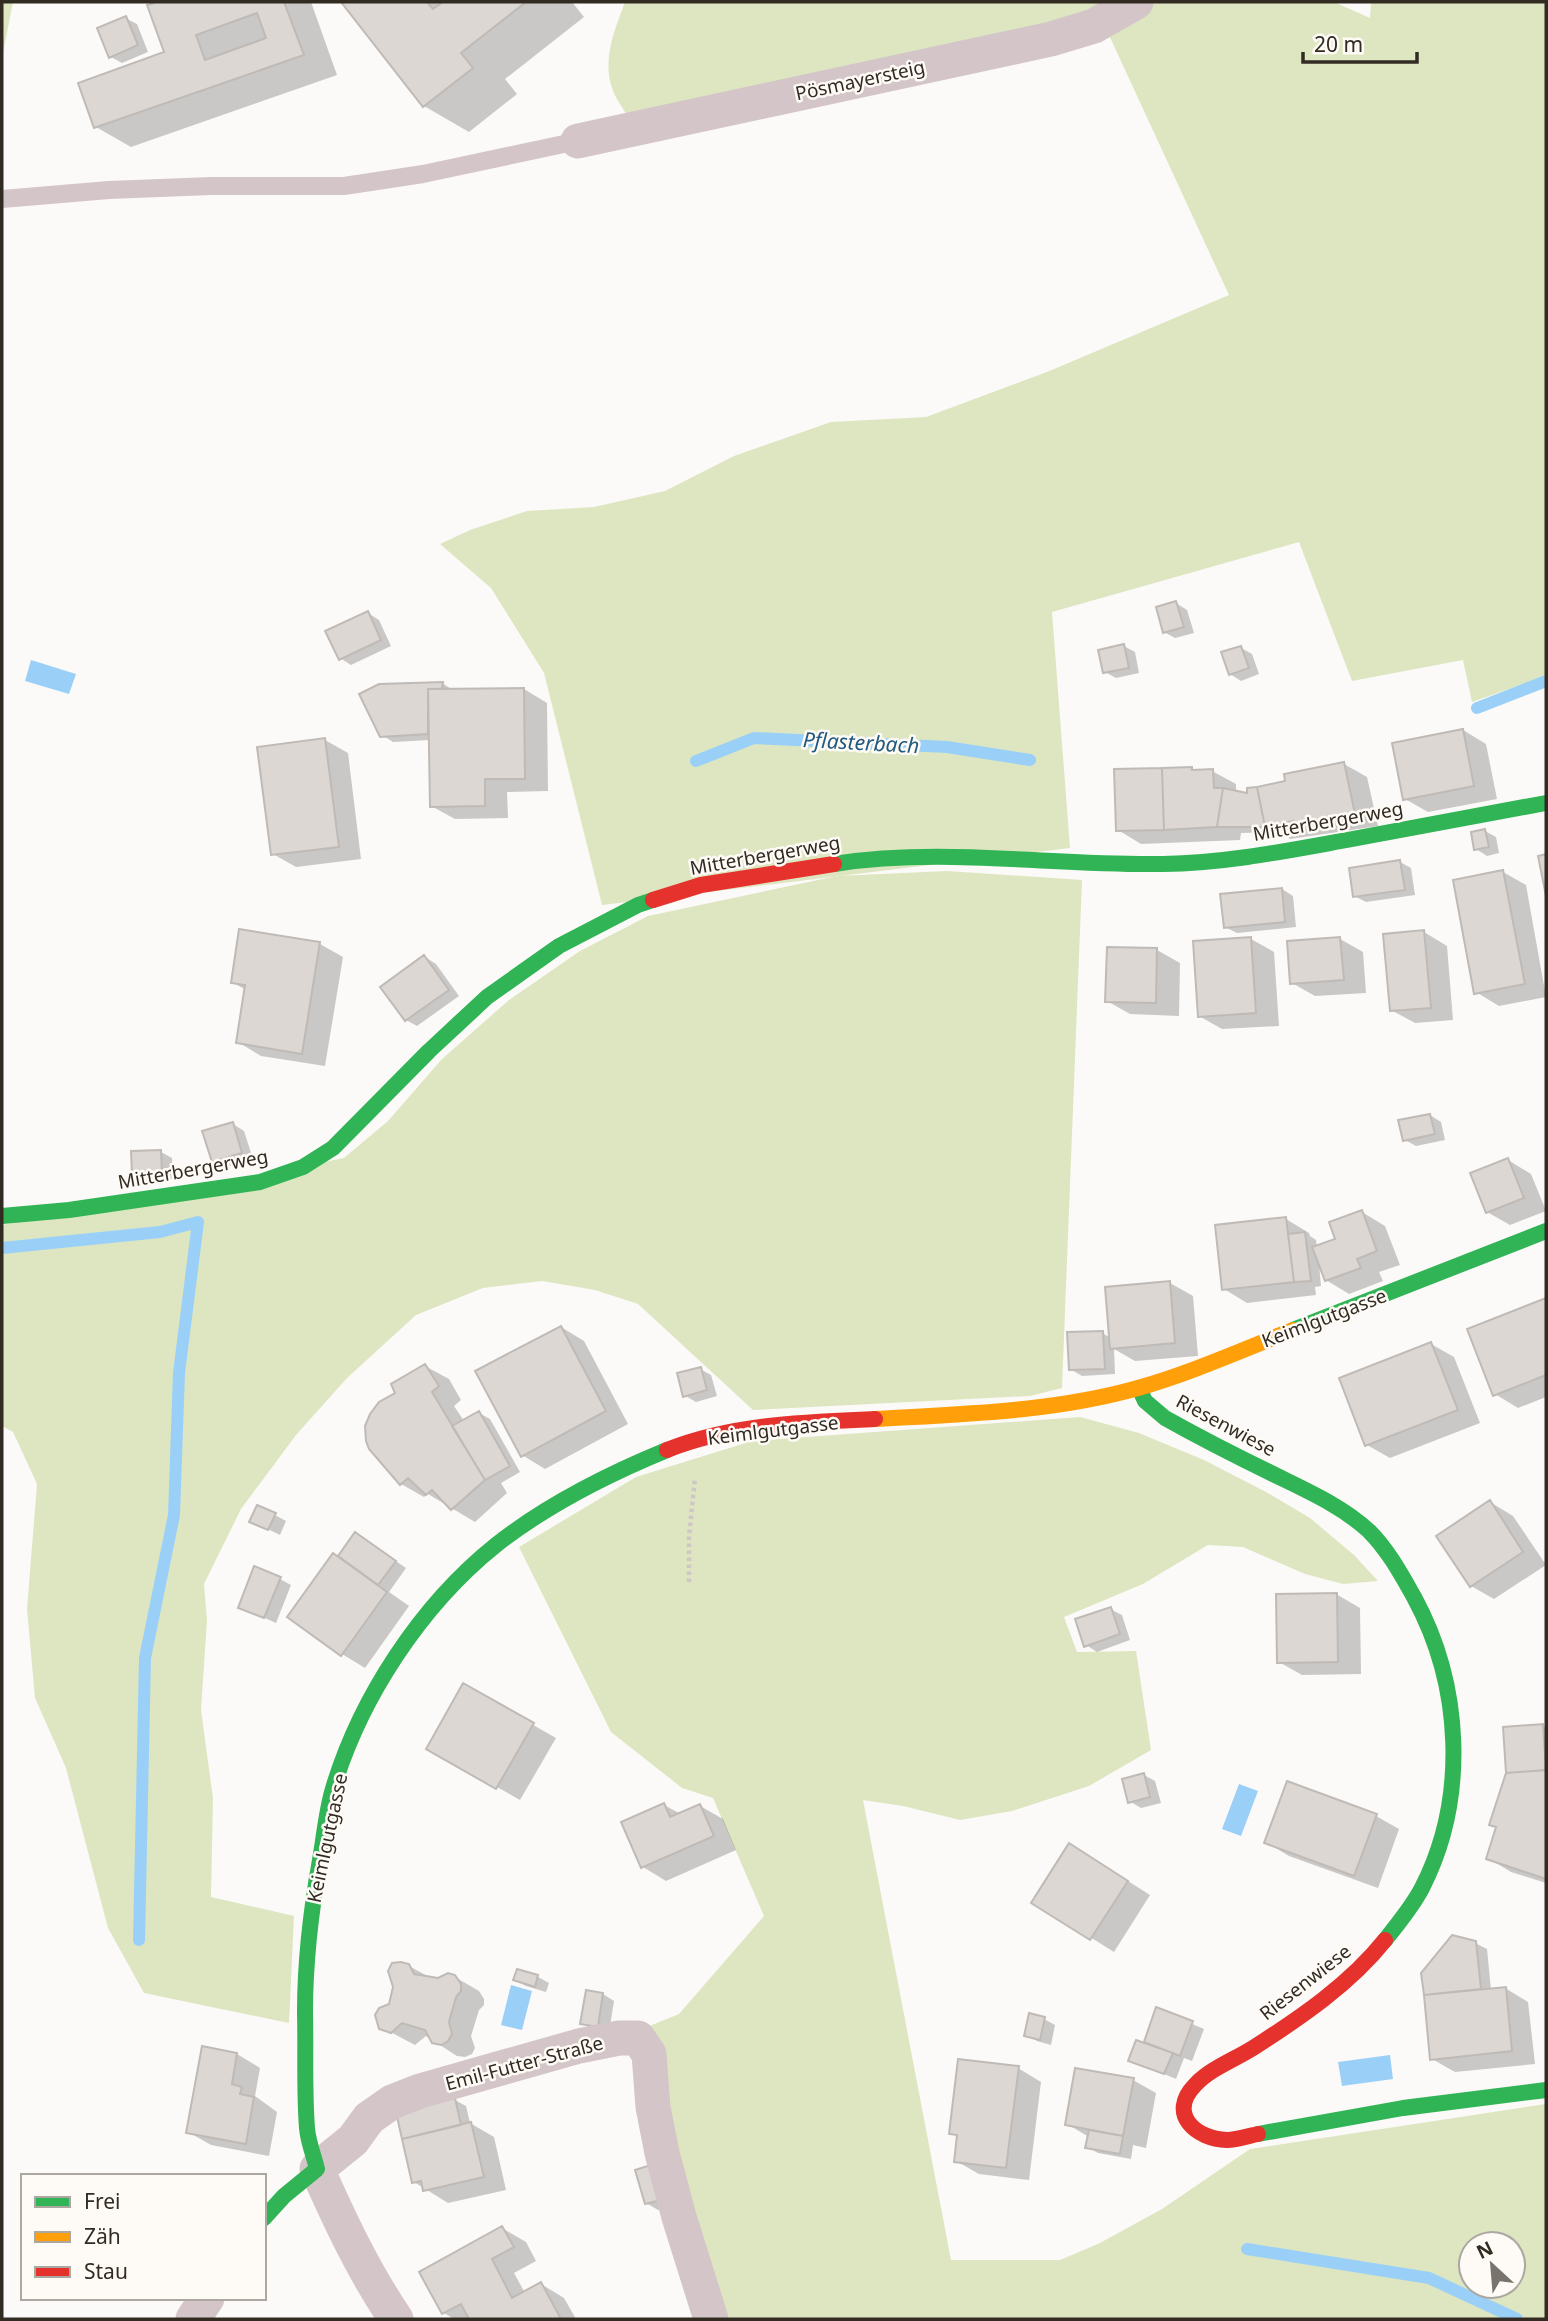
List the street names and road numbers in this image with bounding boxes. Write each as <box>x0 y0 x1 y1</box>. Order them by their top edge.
street label: Pösmayersteig <box>793 54 927 106</box>
street label: Mitterbergerweg <box>1251 795 1405 847</box>
street label: Mitterbergerweg <box>688 829 842 881</box>
street label: Mitterbergerweg <box>116 1143 270 1195</box>
street label: Keimlgutgasse <box>1258 1282 1390 1354</box>
street label: Riesenwiese <box>1172 1388 1280 1462</box>
street label: Keimlgutgasse <box>706 1409 840 1451</box>
street label: Keimlgutgasse <box>301 1771 353 1905</box>
street label: Riesenwiese <box>1254 1938 1356 2026</box>
street label: Emil-Futter-Straße <box>442 2029 606 2097</box>

